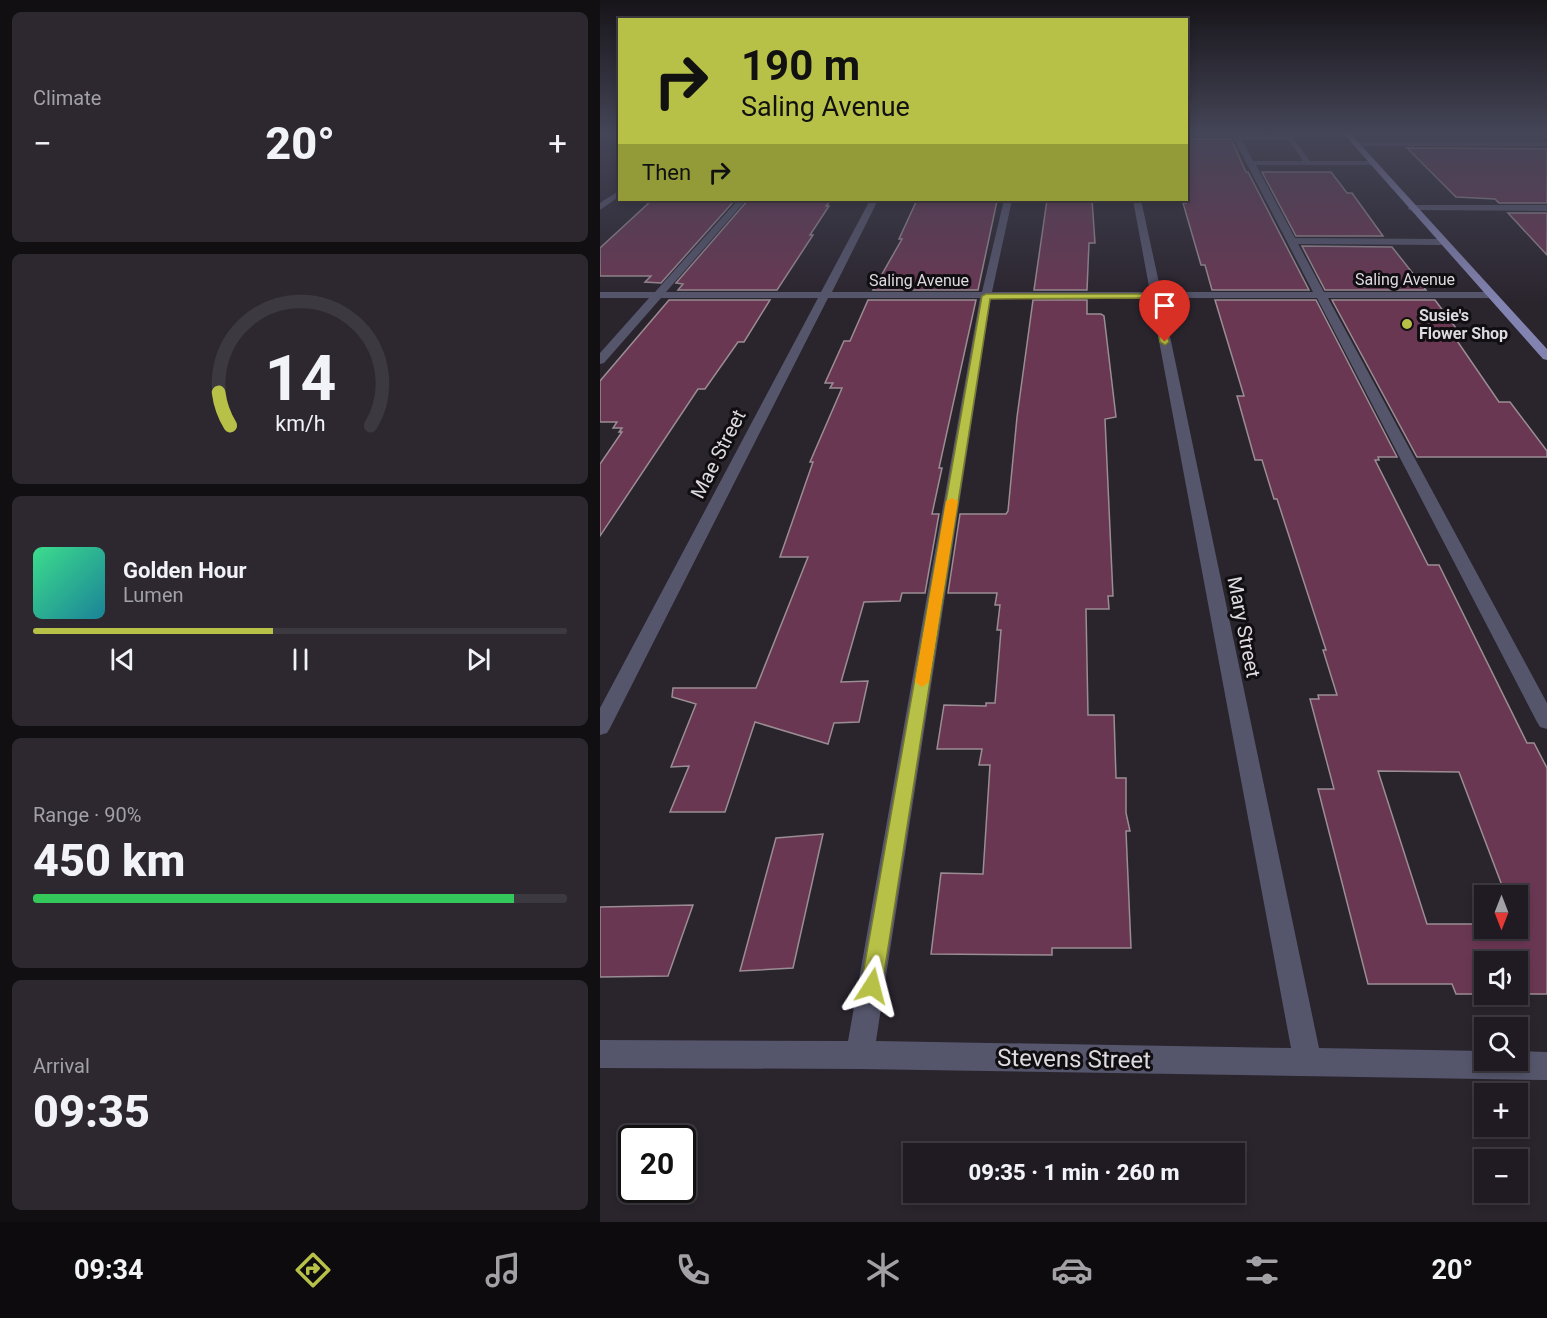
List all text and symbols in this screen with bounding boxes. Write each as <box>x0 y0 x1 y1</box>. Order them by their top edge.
text: 190 m <box>741 41 860 90</box>
icon: right <box>642 42 720 120</box>
text: Climate <box>33 86 101 110</box>
text: Saling Avenue <box>741 91 910 123</box>
text: 20° <box>265 117 335 170</box>
text: − <box>33 124 52 163</box>
text: + <box>548 124 567 163</box>
icon: right <box>703 156 736 189</box>
text: Then <box>642 160 691 185</box>
street label: Saling Avenue <box>1355 270 1455 289</box>
street label: Saling Avenue <box>869 271 969 290</box>
pin <box>1139 280 1190 342</box>
icon: arrive <box>1148 289 1181 322</box>
place label: Susie's Flower Shop <box>1419 306 1508 343</box>
marker: Susie's Flower Shop <box>1400 317 1414 331</box>
text: 14 <box>264 342 336 415</box>
street label: Mae Street <box>685 405 751 503</box>
text: km/h <box>275 411 325 436</box>
text: Golden Hour <box>123 558 247 583</box>
street label: Mary Street <box>1222 574 1266 680</box>
text: Lumen <box>123 583 184 607</box>
icon: previous <box>106 643 139 676</box>
icon: pause <box>284 643 317 676</box>
icon: next <box>462 643 495 676</box>
text: Range · 90% <box>33 803 141 827</box>
text: 450 km <box>33 834 185 887</box>
north arrow <box>1474 885 1528 939</box>
map controls <box>1474 885 1528 1203</box>
button: sound <box>1474 951 1528 1005</box>
position arrow <box>840 954 904 1018</box>
button: search <box>1474 1017 1528 1071</box>
street label: Stevens Street <box>997 1044 1151 1074</box>
text: Arrival <box>33 1054 90 1078</box>
button: + <box>1474 1083 1528 1137</box>
text: 09:35 <box>33 1085 150 1138</box>
speed limit sign: 20 <box>618 1125 696 1203</box>
button: − <box>1474 1149 1528 1203</box>
text: 09:35 · 1 min · 260 m <box>969 1160 1179 1185</box>
icon: directions <box>292 1249 334 1291</box>
icon: music <box>482 1249 524 1291</box>
icon: phone <box>672 1249 714 1291</box>
icon: climate <box>862 1249 904 1291</box>
icon: car <box>1051 1249 1093 1291</box>
icon: filters <box>1241 1249 1283 1291</box>
text: 09:34 <box>74 1254 144 1286</box>
text: 20° <box>1431 1254 1473 1286</box>

